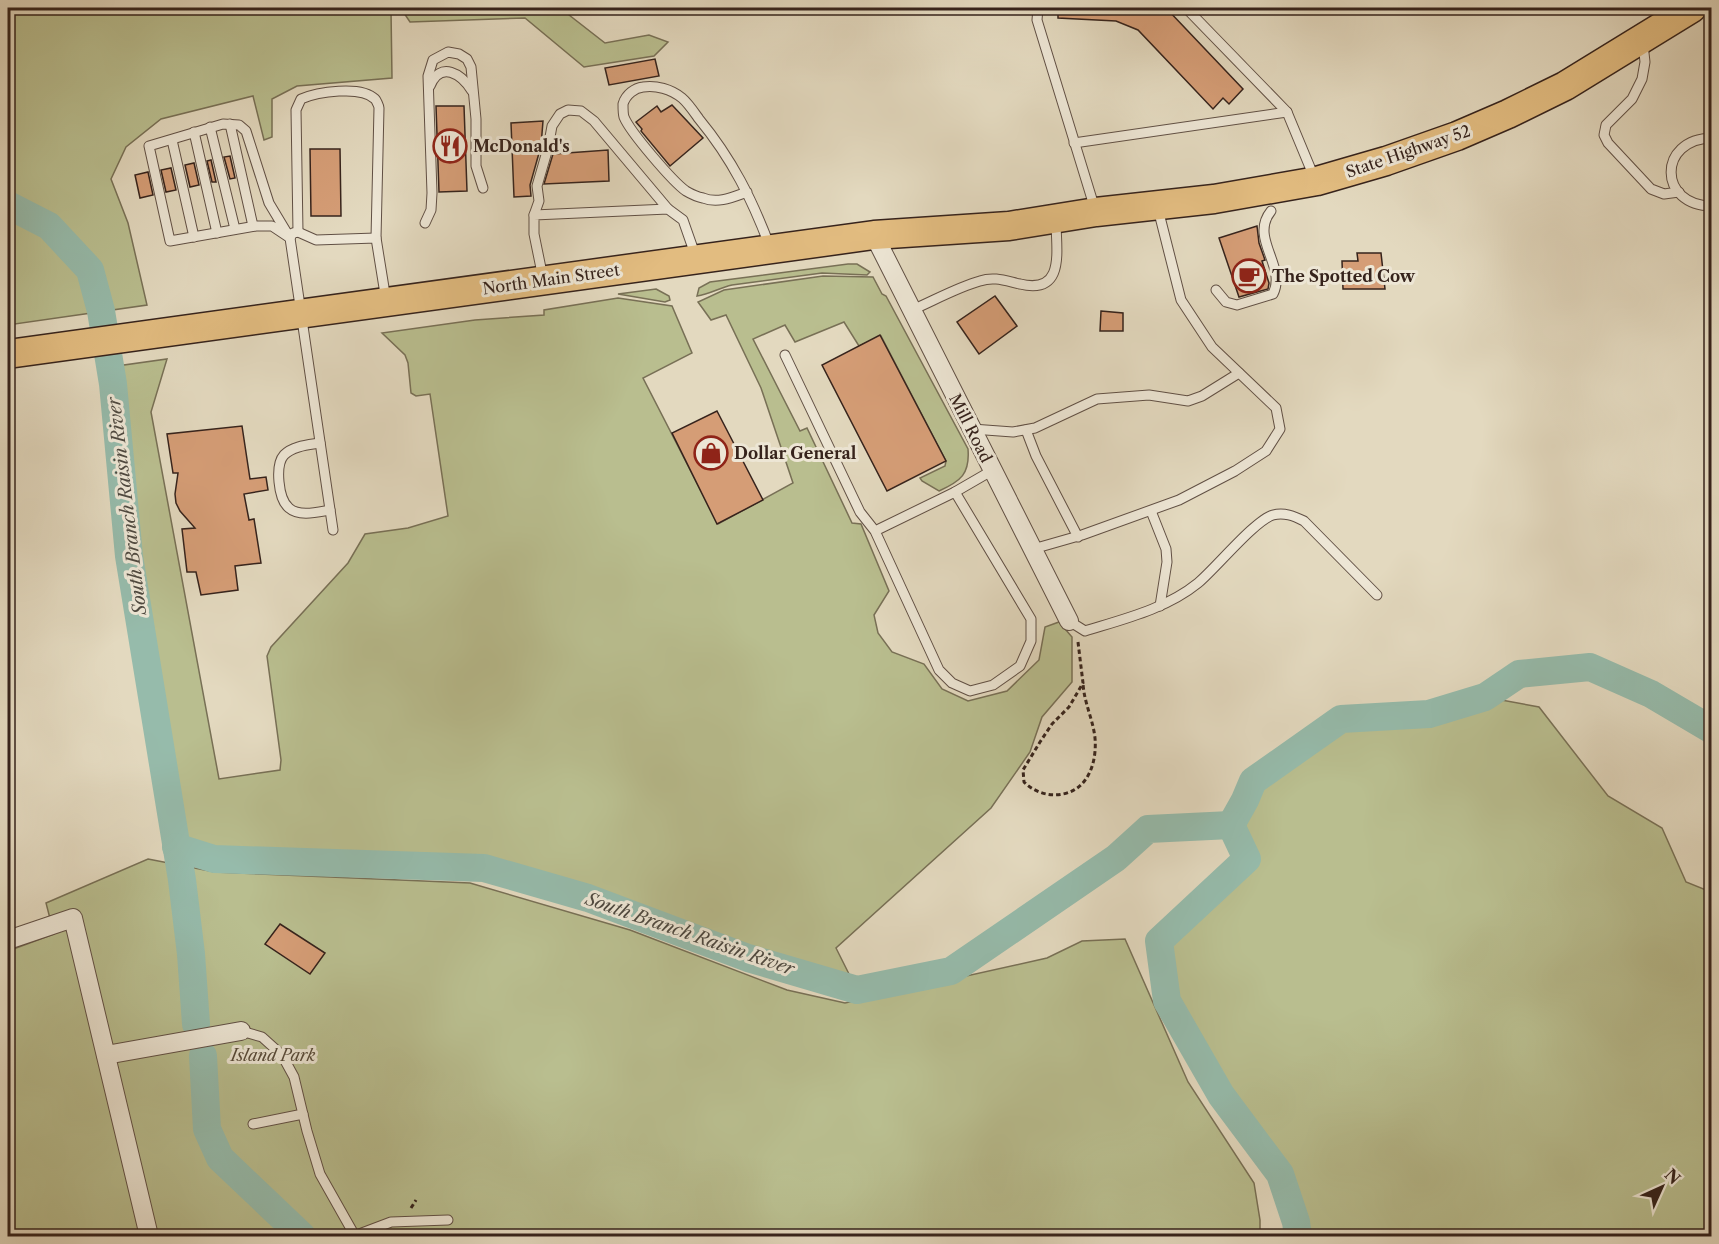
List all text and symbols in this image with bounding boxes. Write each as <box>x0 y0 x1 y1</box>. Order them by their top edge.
street label: State Highway 52 <box>1343 120 1473 182</box>
restaurant icon: McDonald's <box>432 128 468 164</box>
place label: McDonald's <box>473 136 570 156</box>
cafe icon: The Spotted Cow <box>1231 258 1267 294</box>
street label: North Main Street <box>481 259 621 299</box>
place label: The Spotted Cow <box>1272 266 1416 286</box>
street label: Mill Road <box>945 390 997 466</box>
water label: South Branch Raisin River <box>103 394 151 617</box>
shop icon: Dollar General <box>693 435 729 471</box>
place label: Dollar General <box>734 443 857 463</box>
water label: South Branch Raisin River <box>582 888 799 981</box>
park label: Island Park <box>229 1045 316 1065</box>
north arrow <box>1632 1157 1692 1217</box>
text: N <box>1661 1164 1685 1188</box>

